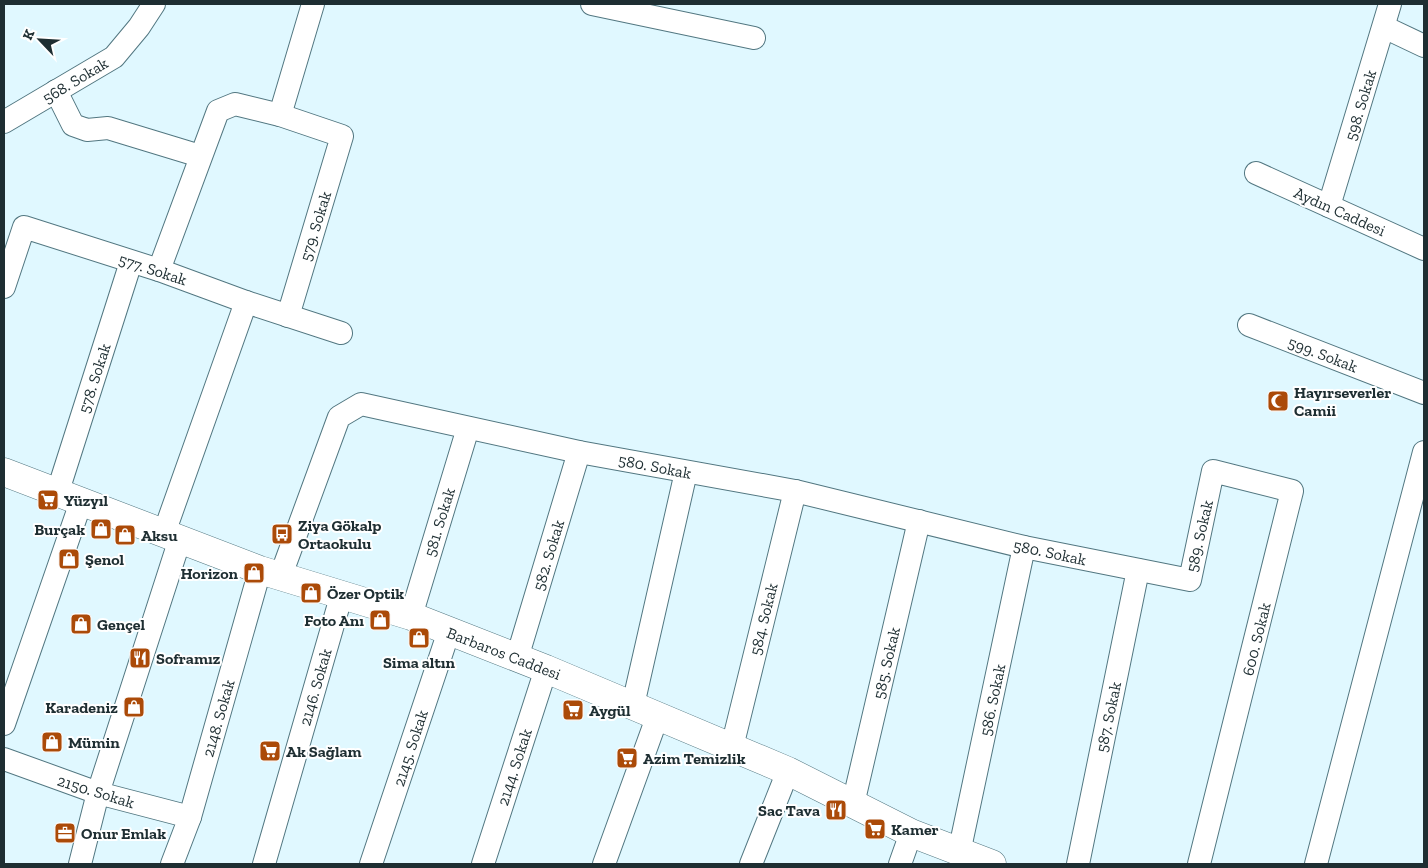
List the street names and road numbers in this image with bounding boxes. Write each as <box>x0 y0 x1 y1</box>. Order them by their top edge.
street label: 568. Sokak <box>39 53 112 107</box>
street label: 598. Sokak <box>1341 67 1380 143</box>
street label: Aydın Caddesi <box>1291 183 1389 240</box>
street label: 579. Sokak <box>296 188 335 264</box>
street label: 577. Sokak <box>116 250 190 290</box>
street label: 599. Sokak <box>1285 332 1361 377</box>
street label: 578. Sokak <box>74 340 115 415</box>
street label: 580. Sokak <box>617 450 694 483</box>
street label: 581. Sokak <box>420 485 459 559</box>
street label: 589. Sokak <box>1182 498 1217 574</box>
street label: 582. Sokak <box>529 517 568 593</box>
street label: 580. Sokak <box>1012 536 1089 570</box>
street label: 584. Sokak <box>745 580 782 657</box>
street label: 600. Sokak <box>1238 600 1275 678</box>
street label: Barbaros Caddesi <box>444 623 564 684</box>
street label: 585. Sokak <box>869 625 904 701</box>
street label: 2146. Sokak <box>295 646 336 728</box>
street label: 586. Sokak <box>976 662 1010 738</box>
street label: 2148. Sokak <box>198 677 239 759</box>
street label: 587. Sokak <box>1092 679 1125 754</box>
street label: 2145. Sokak <box>389 707 432 789</box>
street label: 2144. Sokak <box>493 726 536 808</box>
street label: 2150. Sokak <box>55 771 137 812</box>

